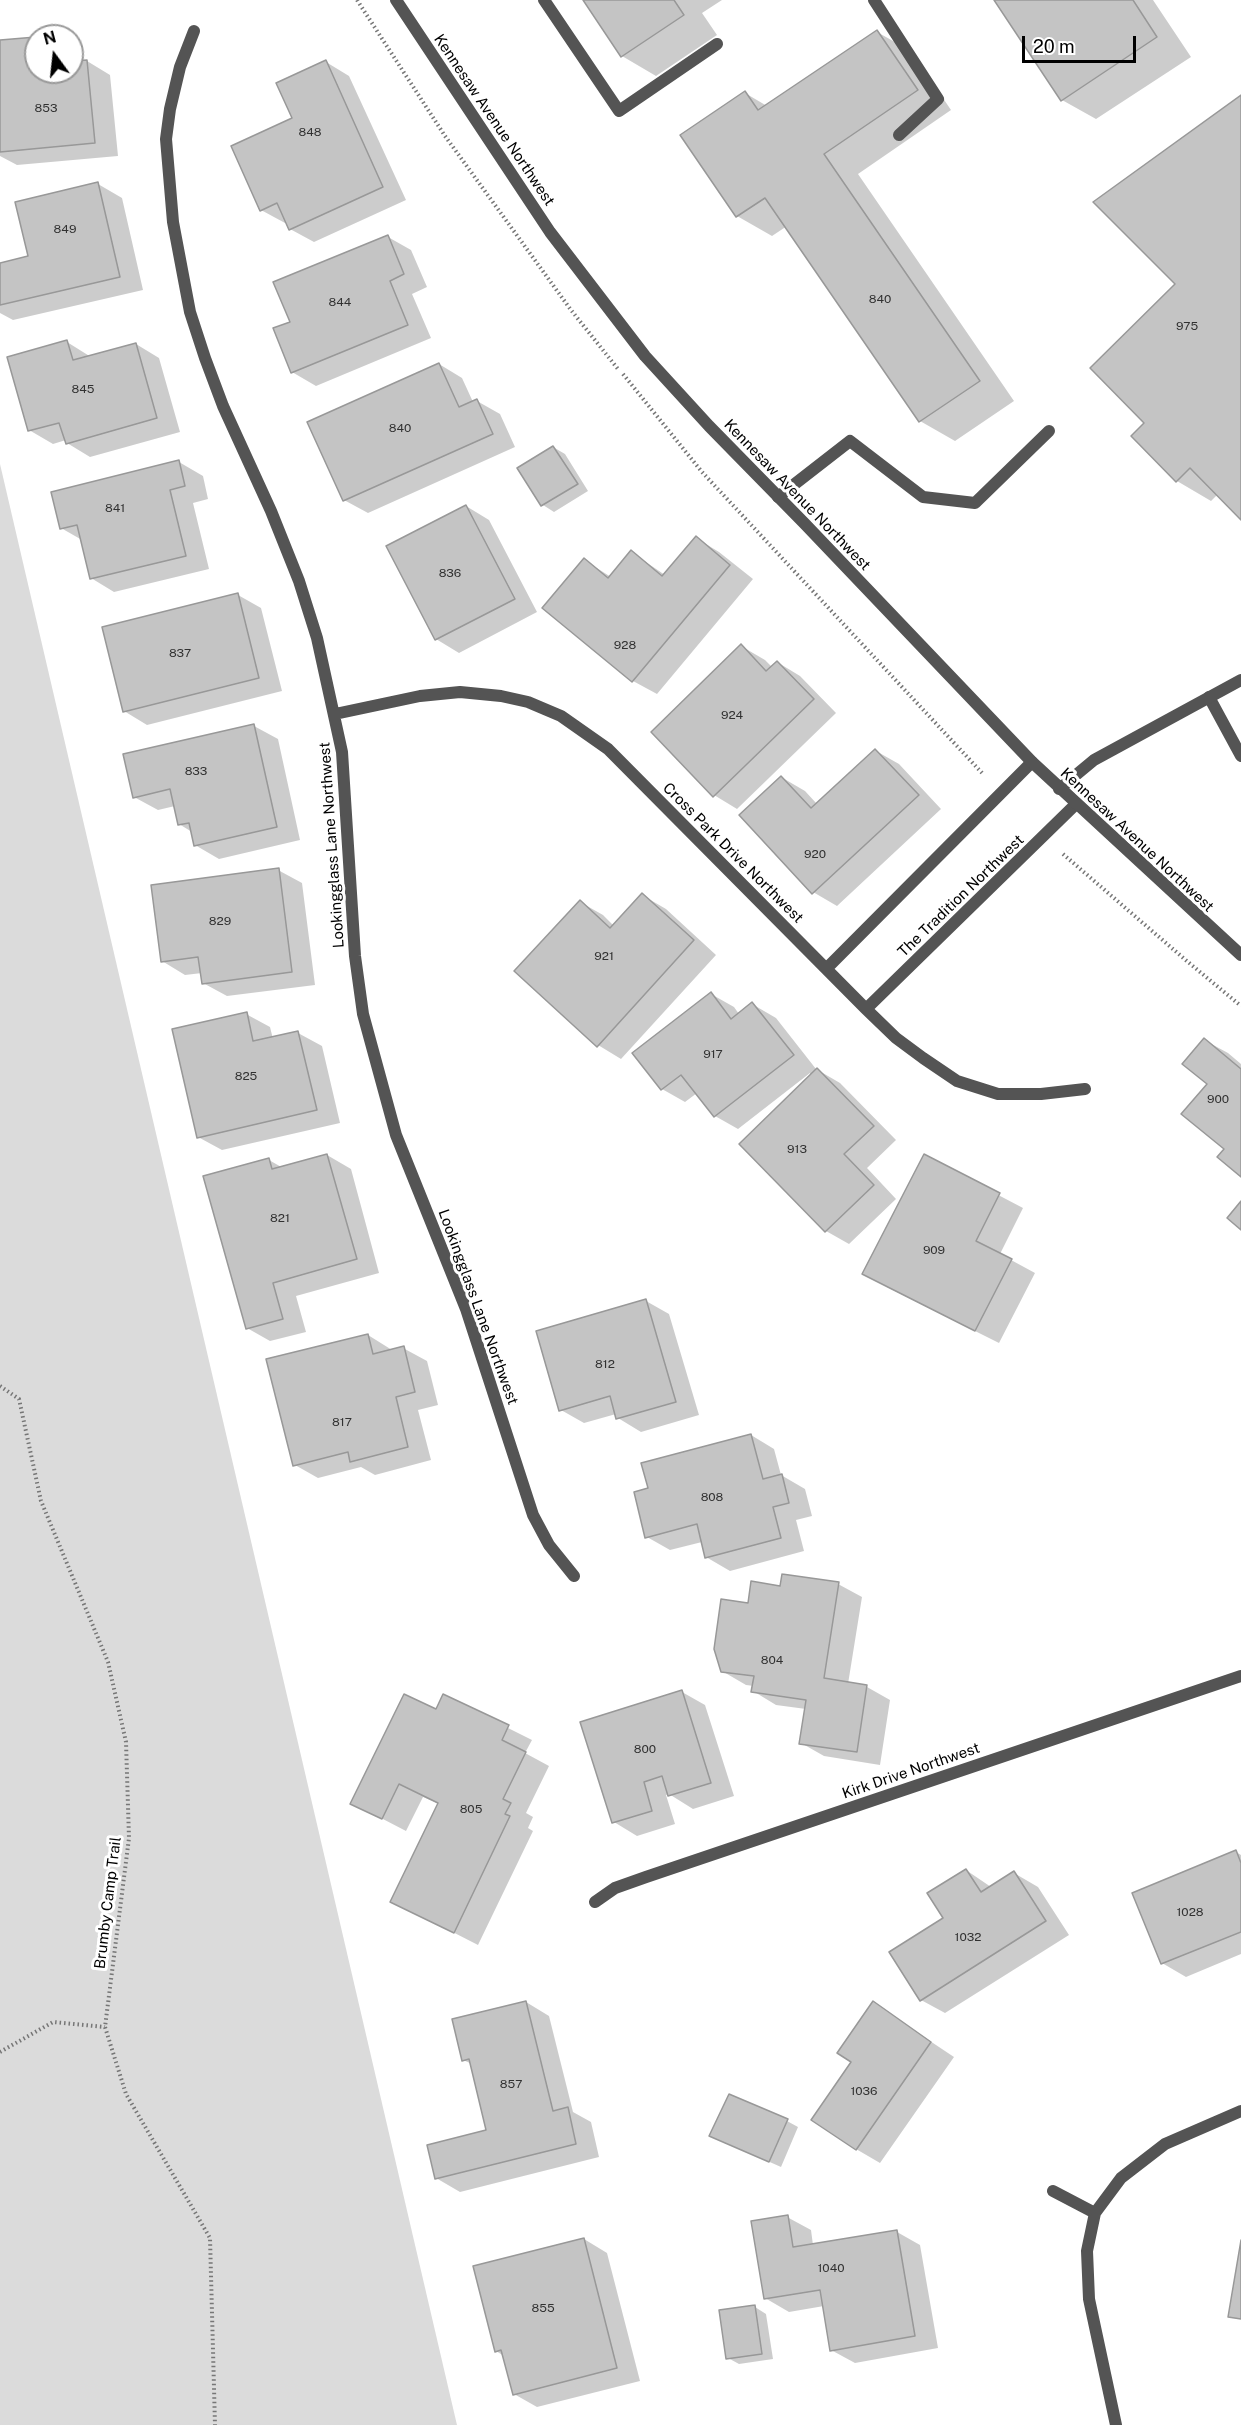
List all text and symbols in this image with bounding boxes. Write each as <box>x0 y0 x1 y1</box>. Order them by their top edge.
north arrow <box>24 24 84 84</box>
scale bar <box>1025 24 1139 62</box>
text: N <box>41 27 58 49</box>
street label: Kennesaw Avenue Northwest <box>430 31 558 209</box>
text: 20 m <box>1033 36 1075 57</box>
house number: 853 <box>34 101 58 115</box>
house number: 848 <box>298 125 322 139</box>
house number: 849 <box>54 222 76 236</box>
house number: 840 <box>869 292 891 306</box>
house number: 844 <box>329 295 351 309</box>
house number: 975 <box>1176 319 1198 333</box>
house number: 845 <box>72 382 94 396</box>
street label: Kennesaw Avenue Northwest <box>720 416 874 574</box>
house number: 840 <box>389 421 411 435</box>
house number: 841 <box>105 501 125 515</box>
house number: 836 <box>439 566 461 580</box>
house number: 928 <box>614 638 636 652</box>
house number: 837 <box>169 646 191 660</box>
house number: 924 <box>721 708 743 722</box>
street label: Lookingglass Lane Northwest <box>316 741 348 949</box>
house number: 833 <box>185 764 207 778</box>
street label: Kennesaw Avenue Northwest <box>1057 764 1217 916</box>
street label: Cross Park Drive Northwest <box>659 779 807 927</box>
street label: The Tradition Northwest <box>894 831 1028 961</box>
house number: 920 <box>804 847 826 861</box>
house number: 829 <box>209 914 231 928</box>
house number: 921 <box>594 949 614 963</box>
house number: 917 <box>703 1047 723 1061</box>
house number: 825 <box>235 1069 257 1083</box>
house number: 900 <box>1207 1092 1229 1106</box>
house number: 913 <box>787 1142 807 1156</box>
street label: Lookingglass Lane Northwest <box>434 1207 522 1407</box>
house number: 821 <box>270 1211 290 1225</box>
house number: 909 <box>923 1243 945 1257</box>
house number: 812 <box>595 1357 615 1371</box>
house number: 817 <box>332 1415 352 1429</box>
house number: 808 <box>701 1490 723 1504</box>
house number: 804 <box>761 1653 783 1667</box>
street label: Kirk Drive Northwest <box>840 1739 982 1803</box>
house number: 800 <box>634 1742 656 1756</box>
house number: 805 <box>460 1802 482 1816</box>
street label: Brumby Camp Trail <box>91 1836 125 1970</box>
house number: 1028 <box>1176 1905 1204 1919</box>
house number: 1032 <box>955 1930 981 1944</box>
house number: 857 <box>500 2077 522 2091</box>
house number: 1036 <box>850 2084 878 2098</box>
house number: 1040 <box>817 2261 845 2275</box>
house number: 855 <box>531 2301 555 2315</box>

